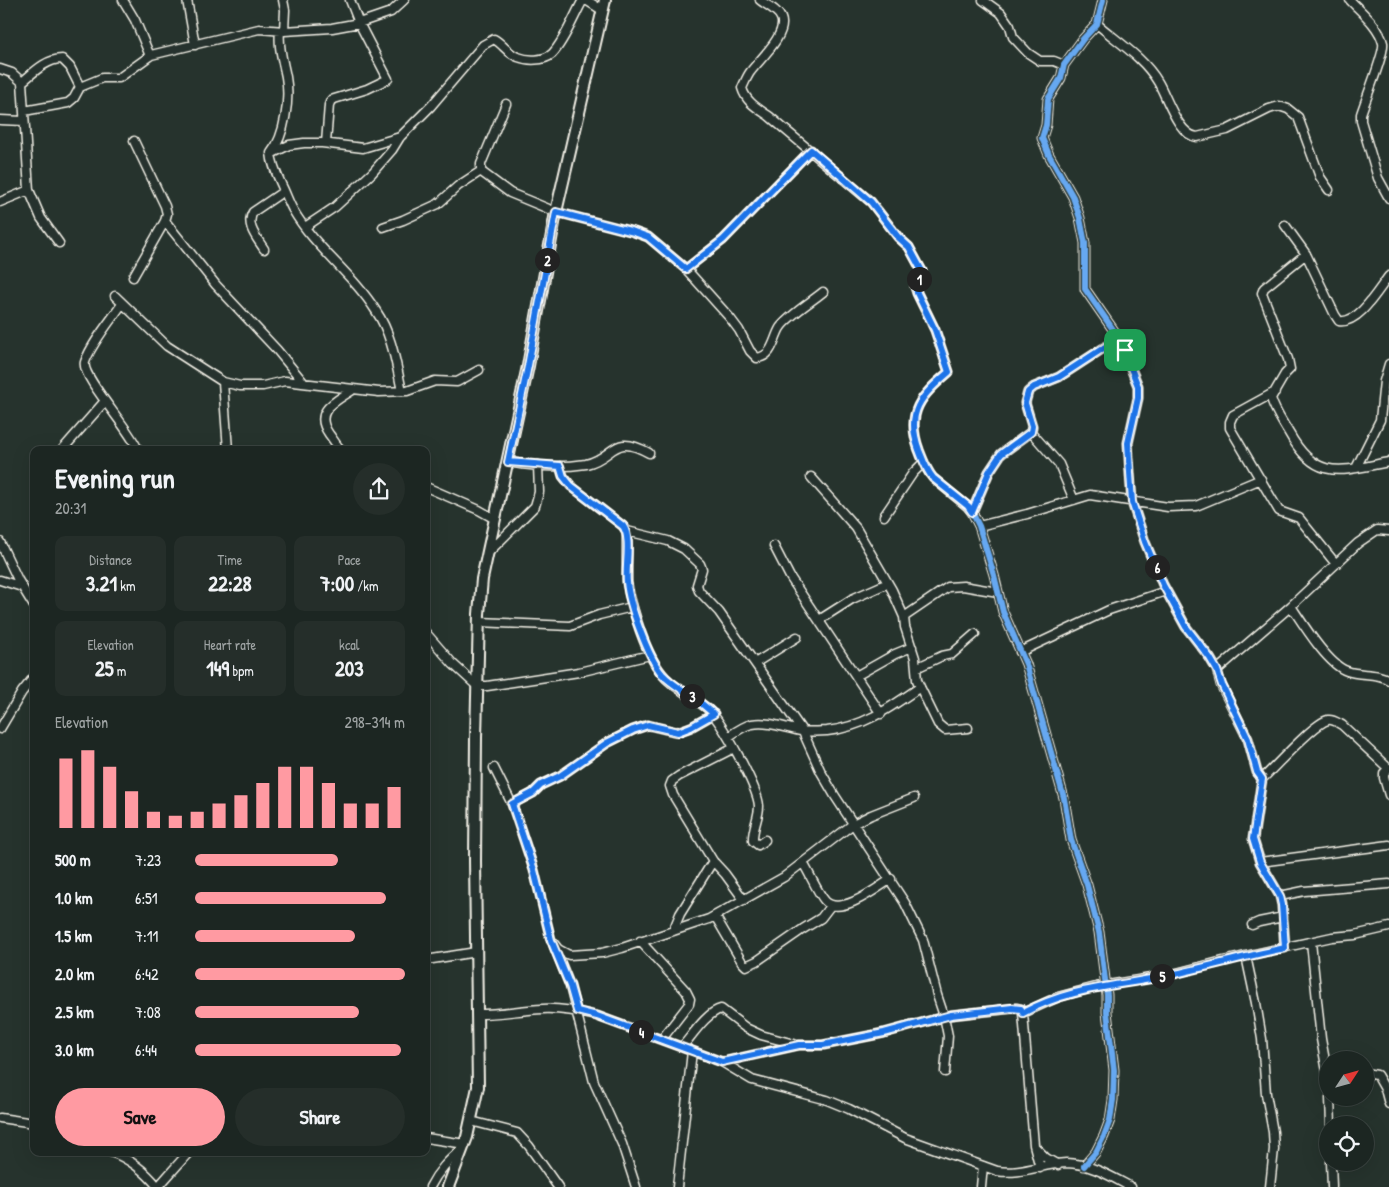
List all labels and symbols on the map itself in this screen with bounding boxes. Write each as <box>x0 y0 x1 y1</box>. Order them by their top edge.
pin: 2 <box>534 248 560 272</box>
pin: 1 <box>906 266 932 292</box>
pin <box>1104 329 1146 371</box>
pin: 6 <box>1144 554 1170 580</box>
pin: 3 <box>680 684 704 708</box>
pin: 5 <box>1150 964 1174 988</box>
pin: 4 <box>628 1020 654 1044</box>
north arrow <box>1319 1051 1374 1106</box>

